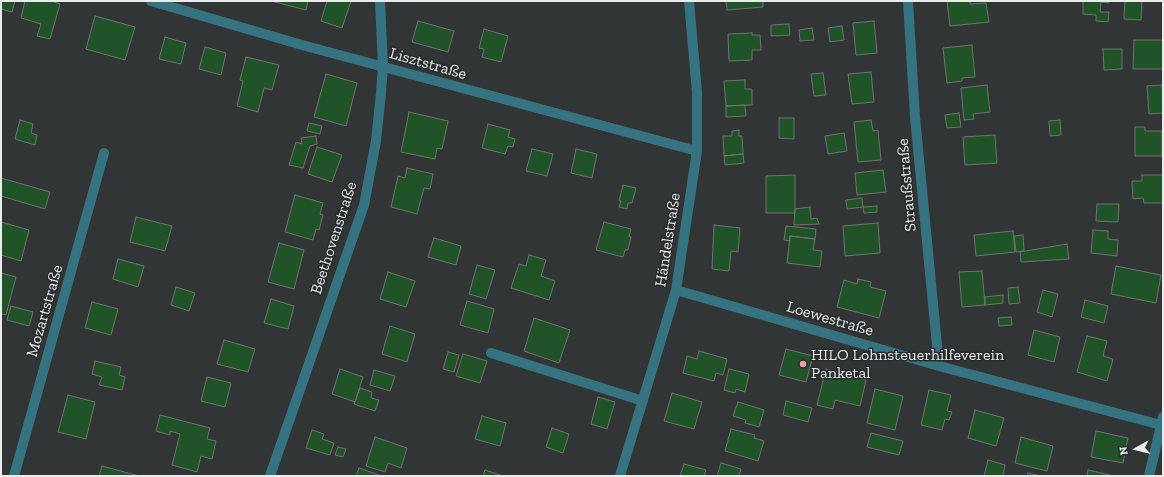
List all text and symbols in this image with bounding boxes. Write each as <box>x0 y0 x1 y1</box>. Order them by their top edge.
street label: Lisztstraße <box>387 44 469 84</box>
street label: Straußstraße <box>893 138 921 232</box>
street label: Beethovenstraße <box>307 179 361 297</box>
street label: Händelstraße <box>651 192 685 288</box>
street label: Mozartstraße <box>23 263 67 359</box>
street label: Loewestraße <box>784 297 876 341</box>
place label: HILO Lohnsteuerhilfeverein Panketal <box>811 345 1004 383</box>
marker: HILO Lohnsteuerhilfeverein Panketal <box>798 359 808 369</box>
north arrow <box>1116 429 1156 469</box>
text: N <box>1117 446 1131 456</box>

